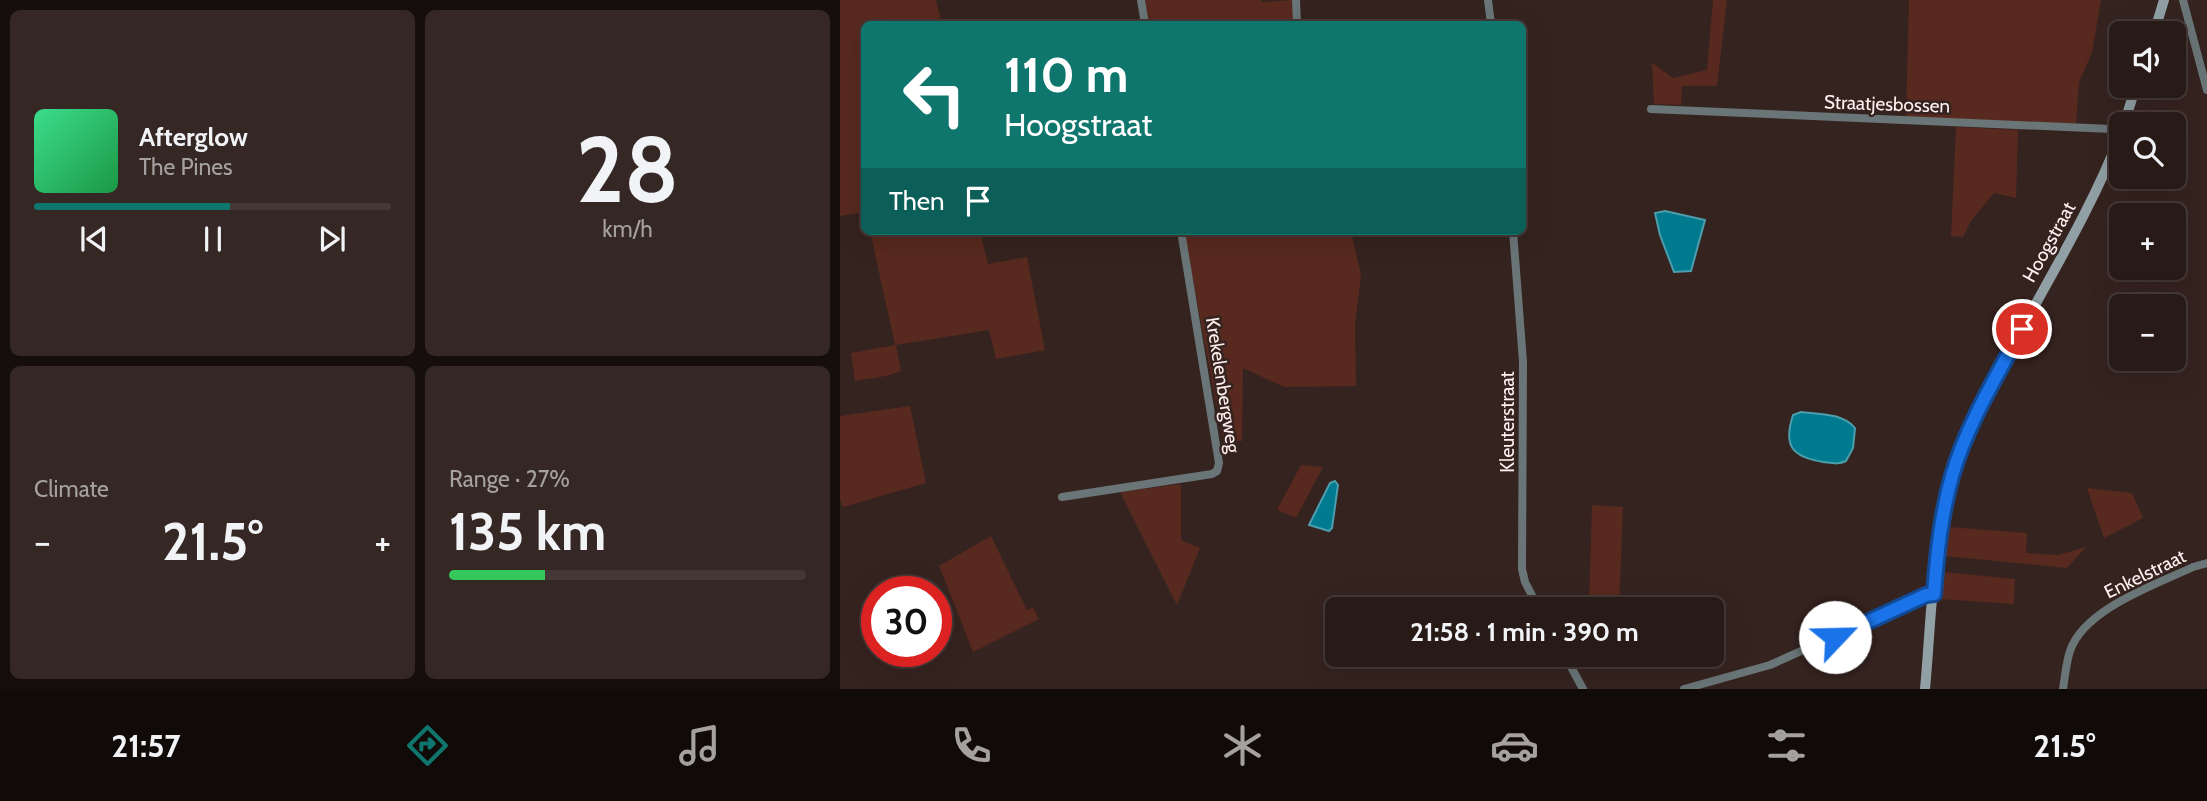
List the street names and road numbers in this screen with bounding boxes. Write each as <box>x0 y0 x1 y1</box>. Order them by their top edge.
street label: Straatjesbossen <box>1824 90 1950 118</box>
street label: Hoogstraat <box>2018 197 2081 286</box>
street label: Krekelenbergweg <box>1201 315 1245 455</box>
street label: Kleuterstraat <box>1496 371 1519 473</box>
street label: Enkelstraat <box>2100 544 2190 604</box>

